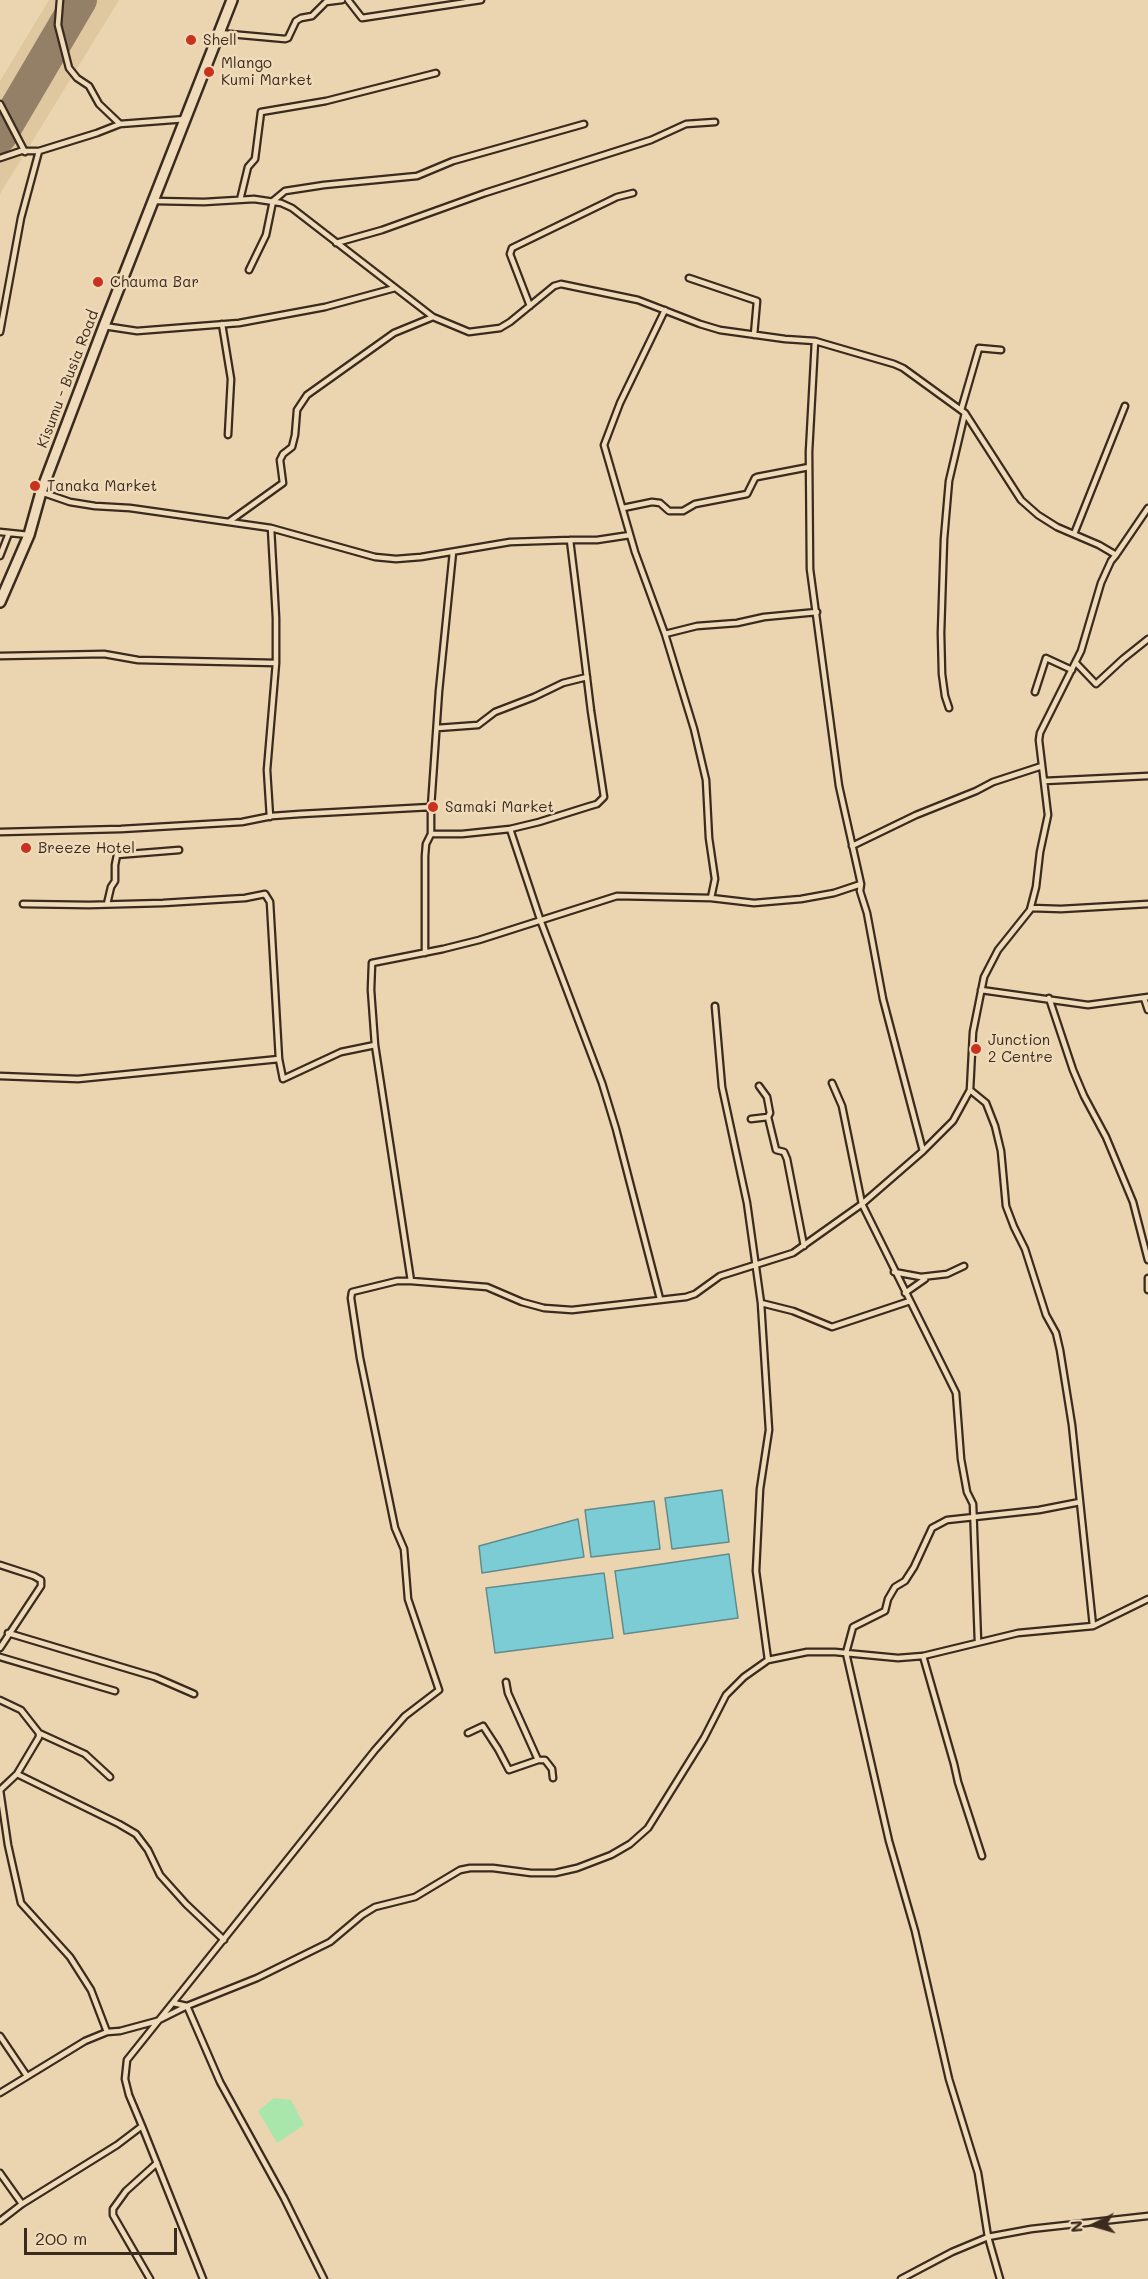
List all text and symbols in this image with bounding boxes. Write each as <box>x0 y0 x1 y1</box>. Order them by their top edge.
place label: Shell <box>203 31 237 49</box>
marker: Shell <box>184 33 198 47</box>
place label: Mlango Kumi Market <box>221 54 312 89</box>
marker: Mlango Kumi Market <box>202 65 216 79</box>
place label: Chauma Bar <box>110 273 199 291</box>
marker: Chauma Bar <box>91 275 105 289</box>
street label: Kisumu - Busia Road <box>33 308 103 450</box>
place label: Tanaka Market <box>47 477 157 495</box>
marker: Tanaka Market <box>28 479 42 493</box>
place label: Samaki Market <box>445 798 554 816</box>
marker: Samaki Market <box>426 800 440 814</box>
place label: Breeze Hotel <box>38 839 135 857</box>
marker: Breeze Hotel <box>19 841 33 855</box>
place label: Junction 2 Centre <box>988 1031 1053 1066</box>
marker: Junction 2 Centre <box>969 1042 983 1056</box>
north arrow <box>1064 2195 1124 2255</box>
scale bar <box>27 2216 180 2254</box>
text: N <box>1065 2220 1087 2234</box>
text: 200 m <box>35 2226 87 2250</box>

